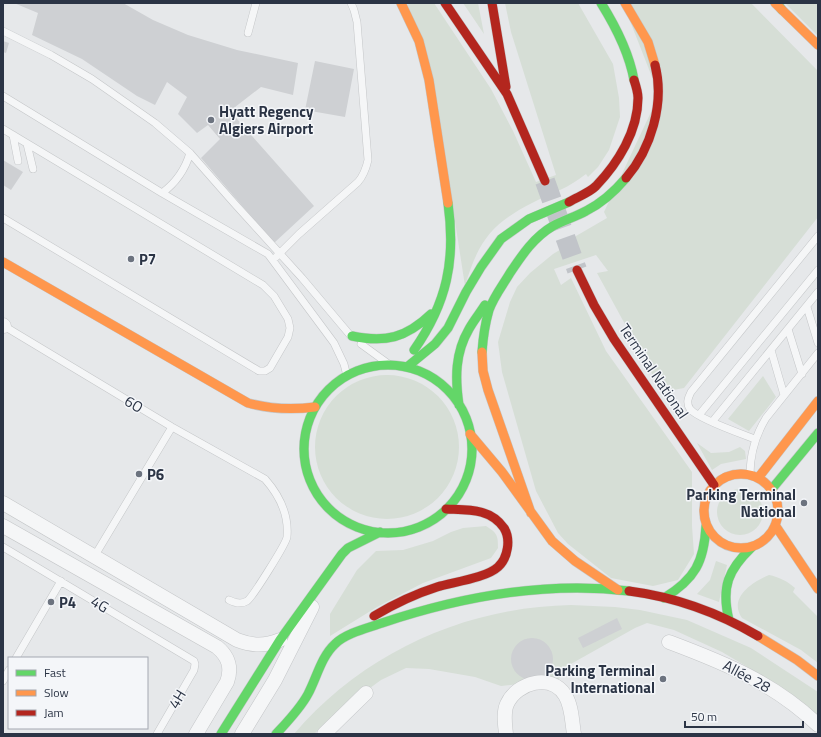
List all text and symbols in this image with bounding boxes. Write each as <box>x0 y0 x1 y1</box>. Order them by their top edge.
place label: Hyatt Regency Algiers Airport <box>219 100 314 140</box>
marker: Hyatt Regency Algiers Airport <box>206 115 216 125</box>
place label: P7 <box>139 248 156 271</box>
marker: P7 <box>126 254 136 264</box>
street label: Terminal National <box>614 319 694 423</box>
street label: 6O <box>120 389 148 419</box>
place label: P6 <box>147 463 164 486</box>
marker: P6 <box>134 469 144 479</box>
place label: Parking Terminal National <box>686 483 796 523</box>
marker: Parking Terminal National <box>799 498 809 508</box>
street label: 4G <box>87 590 113 618</box>
place label: P4 <box>59 591 76 614</box>
marker: P4 <box>46 597 56 607</box>
street label: Allée 28 <box>719 654 775 698</box>
legend <box>8 657 148 729</box>
place label: Parking Terminal International <box>545 659 655 699</box>
text: Fast <box>44 663 67 682</box>
marker: Parking Terminal International <box>658 674 668 684</box>
text: Slow <box>44 683 69 702</box>
street label: 4H <box>162 685 192 713</box>
text: Jam <box>44 703 64 722</box>
scale bar <box>685 703 803 729</box>
text: 50 m <box>691 707 717 726</box>

